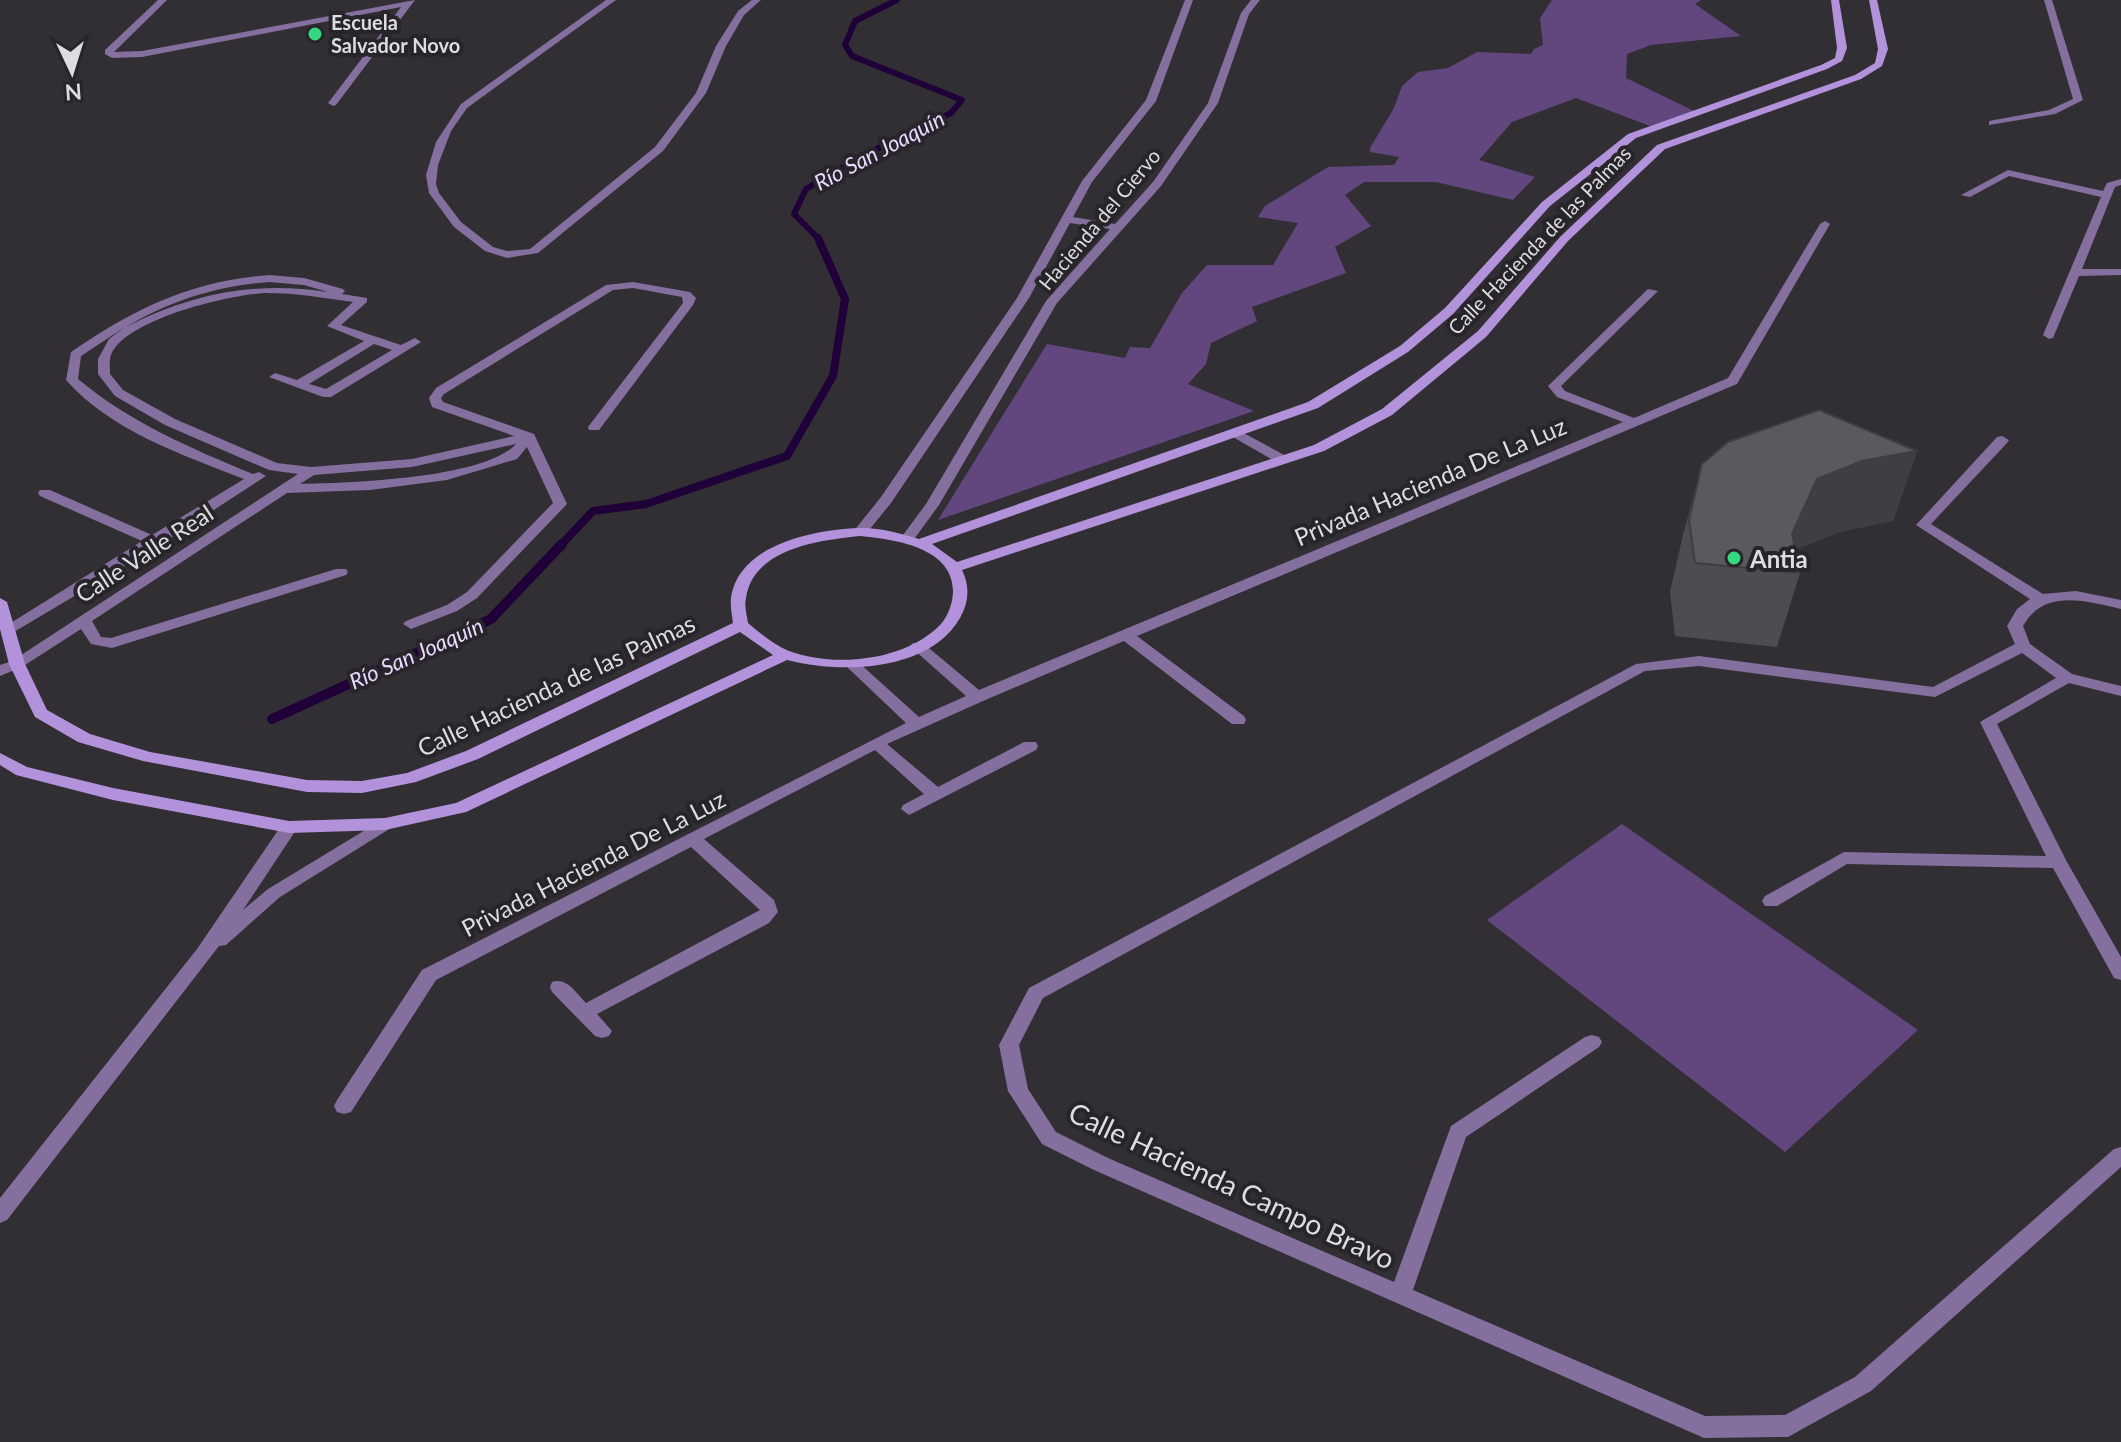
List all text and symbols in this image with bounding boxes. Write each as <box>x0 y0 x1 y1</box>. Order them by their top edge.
place label: Escuela Salvador Novo <box>331 10 460 57</box>
marker: Escuela Salvador Novo <box>306 25 324 43</box>
north arrow <box>32 32 112 112</box>
text: N <box>64 78 83 107</box>
water label: Río San Joaquín <box>809 104 949 196</box>
street label: Calle Hacienda de las Palmas <box>1443 141 1635 339</box>
street label: Hacienda del Ciervo <box>1033 144 1165 294</box>
street label: Privada Hacienda De La Luz <box>1290 411 1570 551</box>
street label: Calle Valle Real <box>70 498 218 608</box>
place label: Antia <box>1749 544 1808 573</box>
marker: Antia <box>1725 549 1743 567</box>
street label: Calle Hacienda de las Palmas <box>413 608 699 762</box>
water label: Río San Joaquín <box>345 611 487 695</box>
street label: Privada Hacienda De La Luz <box>456 784 730 942</box>
street label: Calle Hacienda Campo Bravo <box>1064 1094 1400 1276</box>

